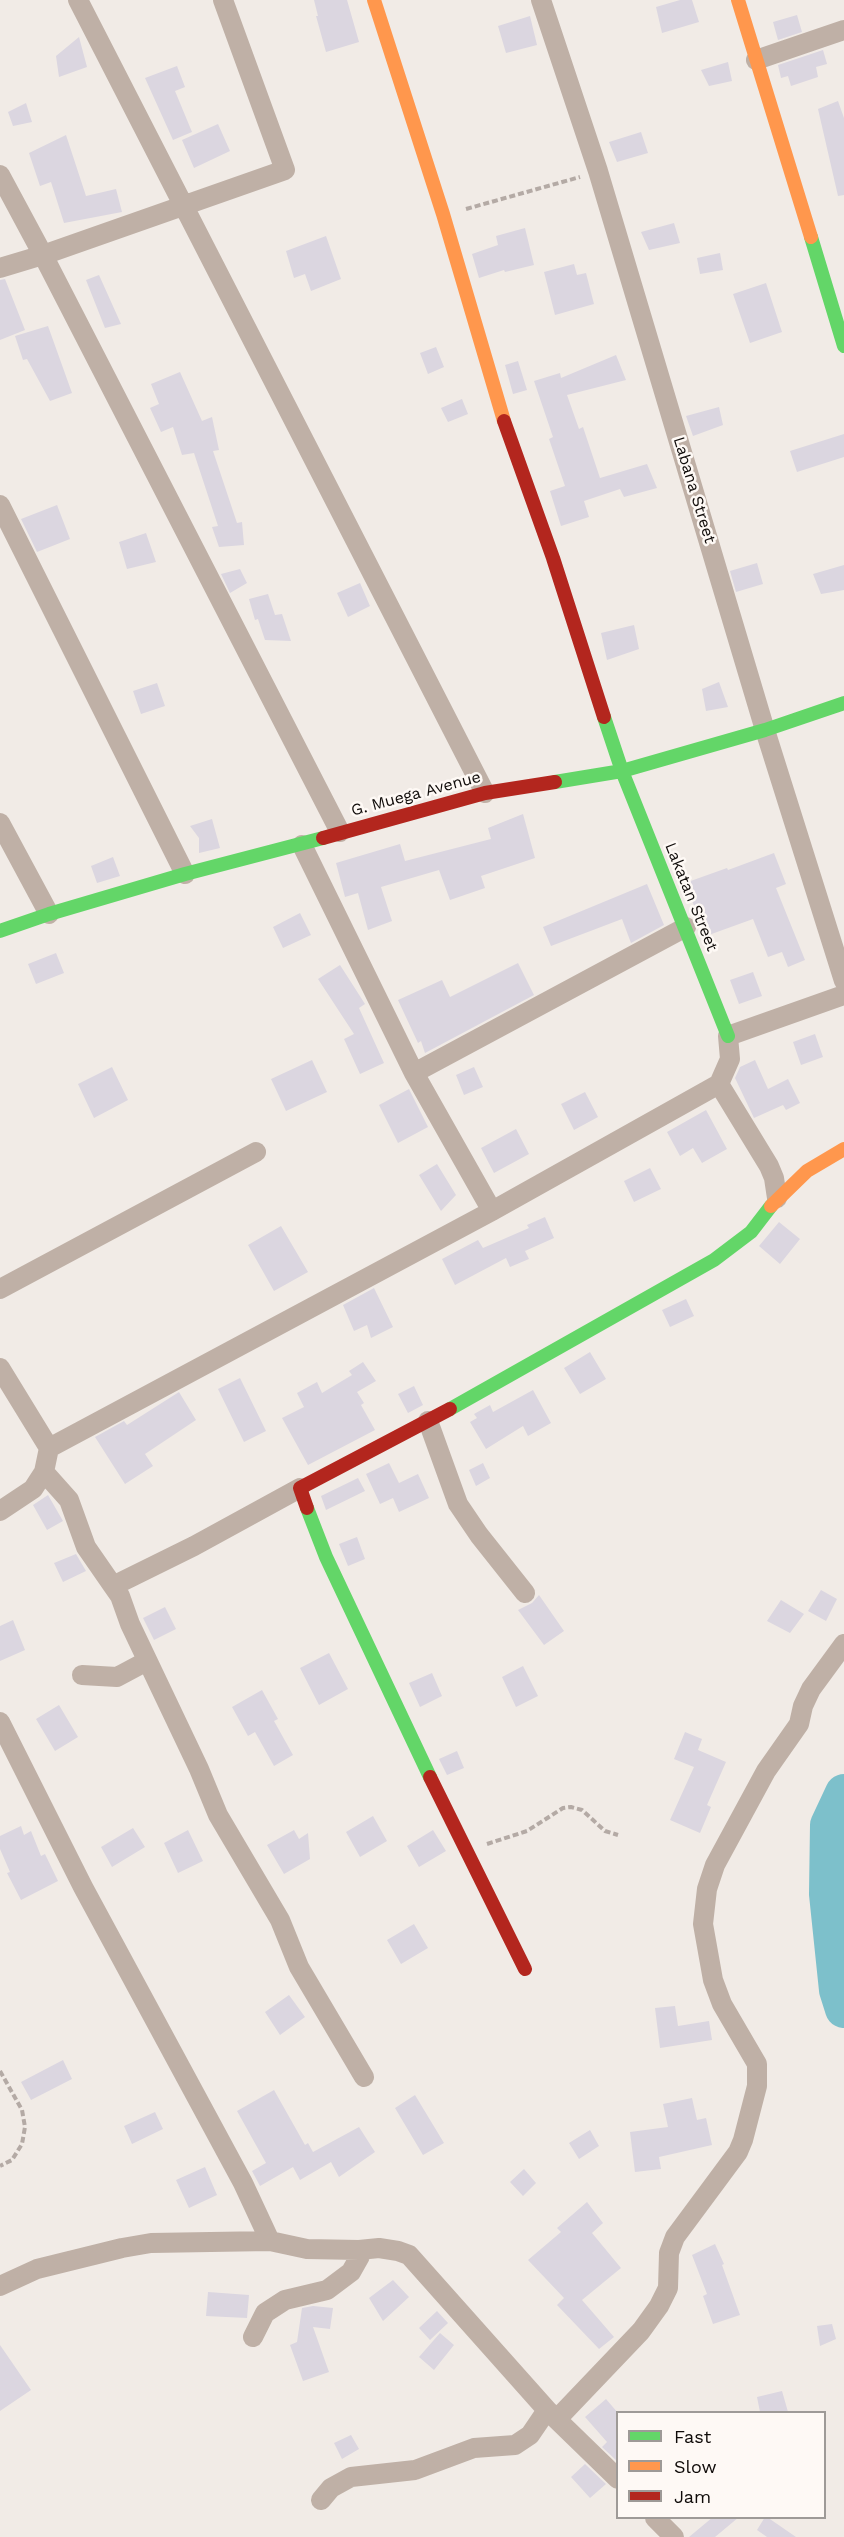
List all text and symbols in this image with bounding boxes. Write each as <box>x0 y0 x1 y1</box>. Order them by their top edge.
street label: Labana Street <box>669 434 719 546</box>
street label: G. Muega Avenue <box>349 767 483 821</box>
street label: Lakatan Street <box>660 840 722 954</box>
legend <box>616 2411 826 2519</box>
text: Fast <box>674 2426 711 2447</box>
text: Slow <box>674 2456 717 2477</box>
text: Jam <box>674 2486 711 2507</box>

